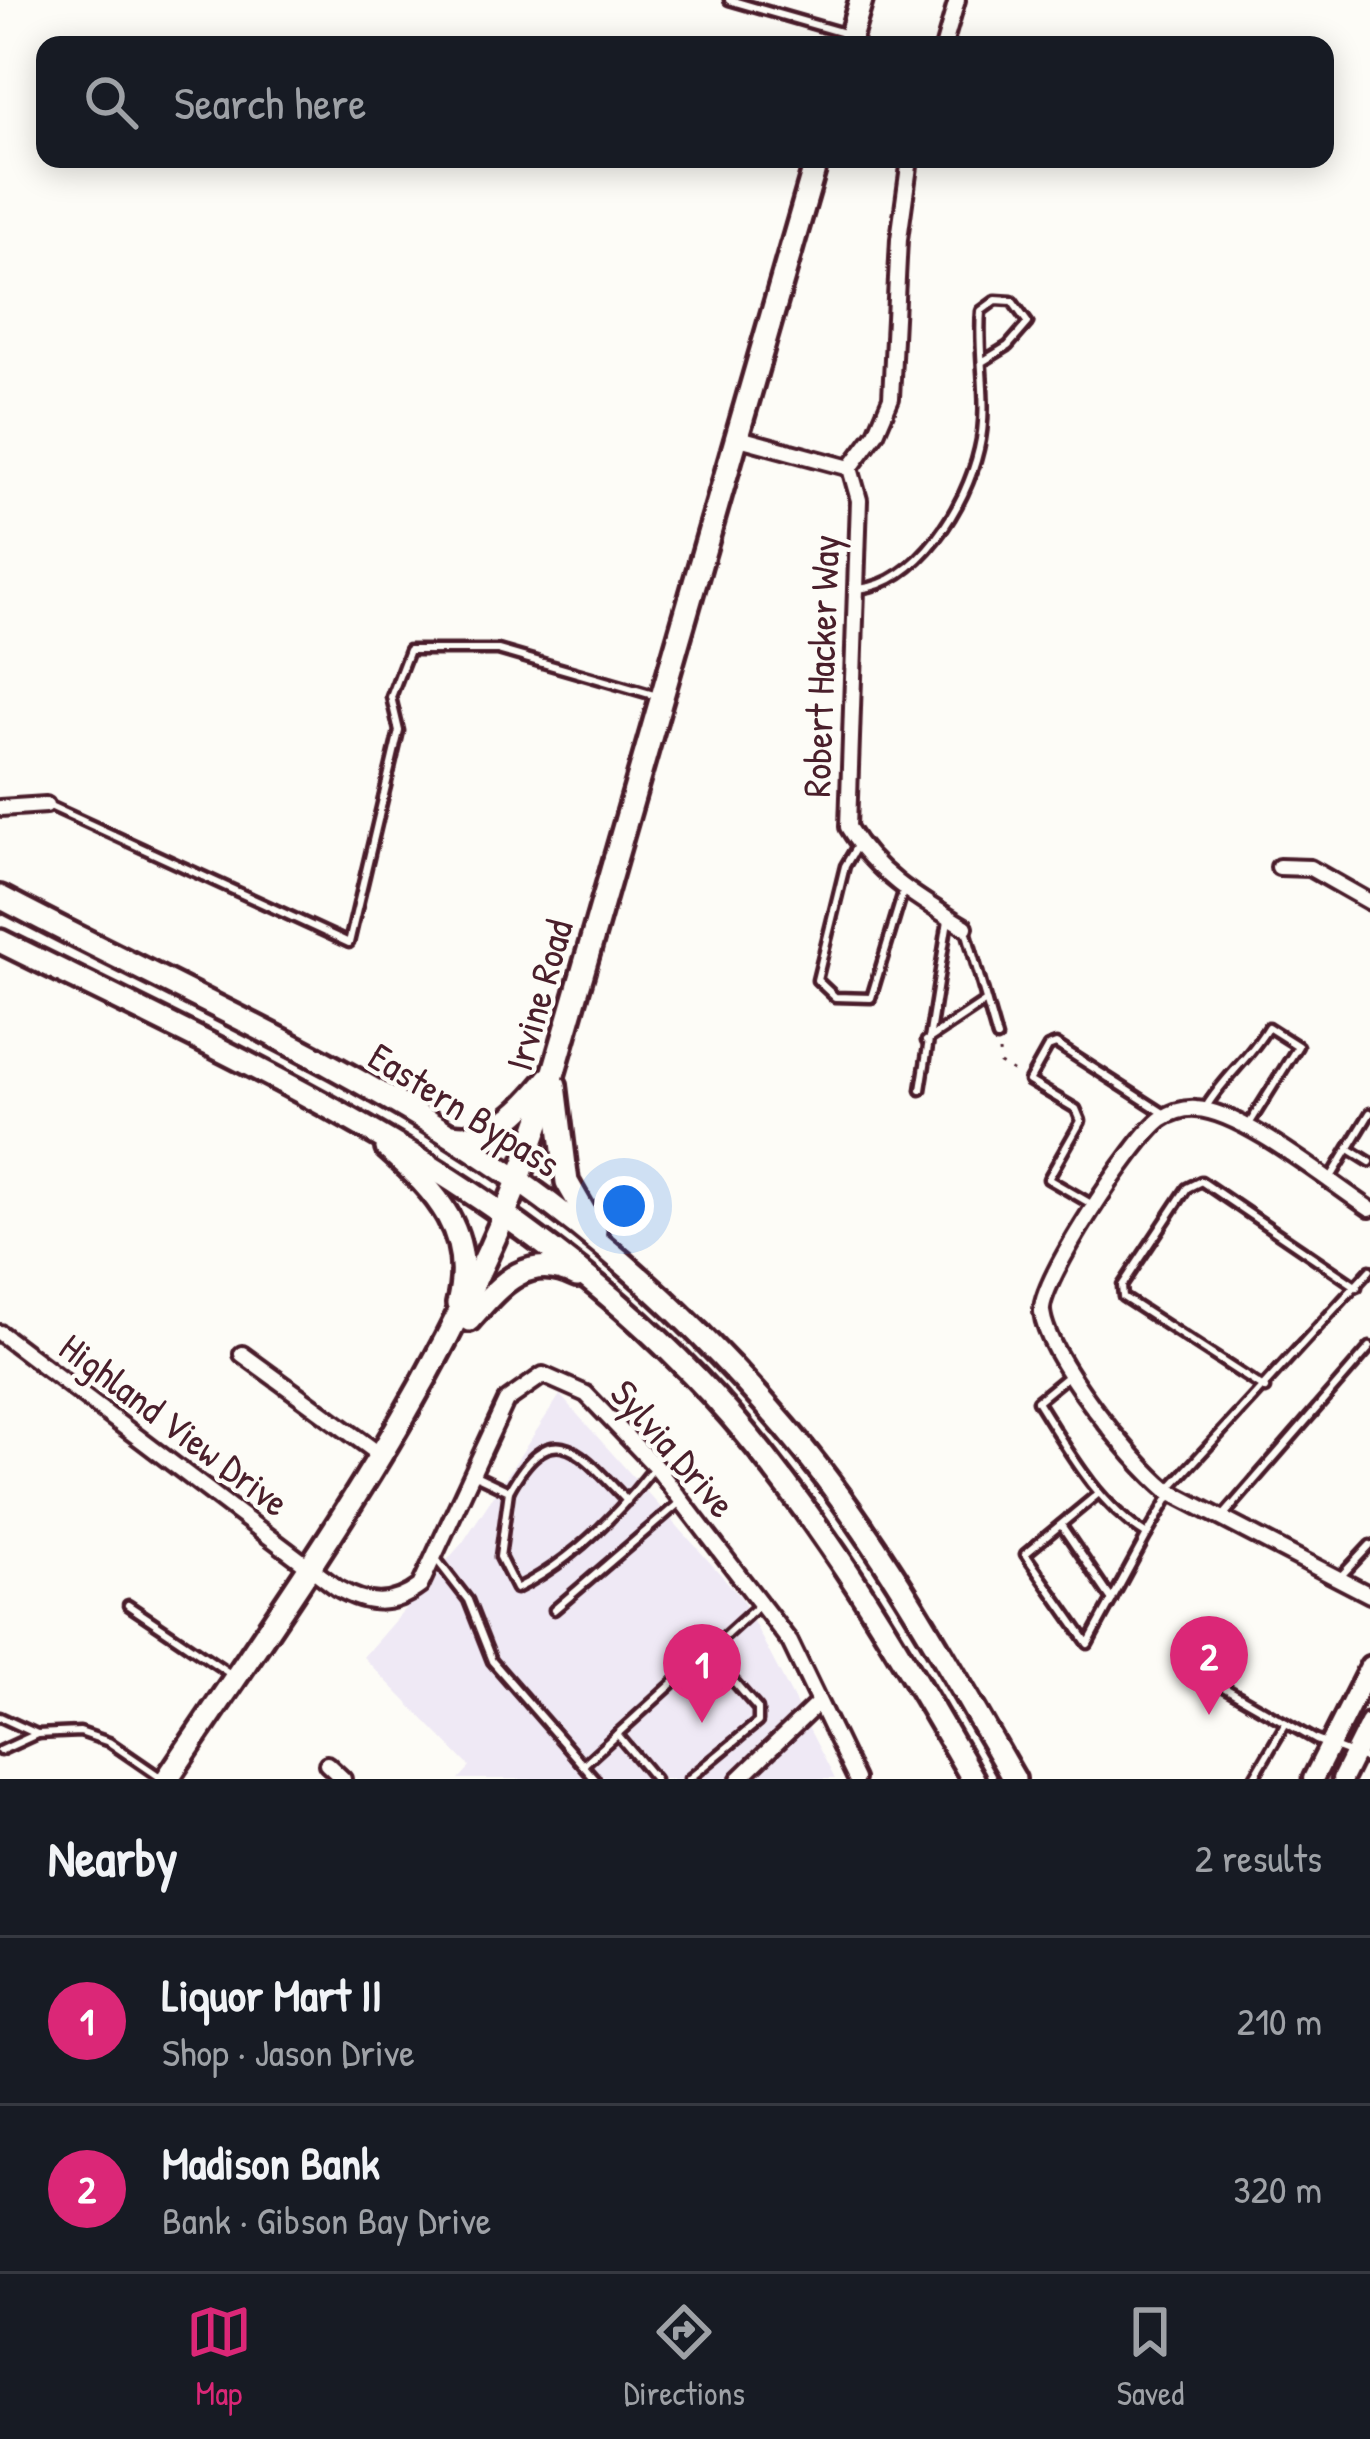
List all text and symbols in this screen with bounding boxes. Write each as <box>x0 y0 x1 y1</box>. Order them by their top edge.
search box <box>36 36 1334 168</box>
icon: search <box>78 69 144 135</box>
text: Search here <box>174 72 366 133</box>
street label: Robert Hacker Way <box>789 534 851 798</box>
street label: Irvine Road <box>491 913 585 1077</box>
street label: Eastern Bypass <box>359 1029 571 1189</box>
your location <box>594 1176 654 1236</box>
street label: Highland View Drive <box>49 1320 301 1528</box>
street label: Sylvia Drive <box>599 1368 749 1528</box>
pin: 2 <box>1170 1616 1248 1715</box>
pin: 1 <box>663 1624 741 1723</box>
text: Nearby <box>48 1823 178 1892</box>
text: 2 results <box>1195 1831 1322 1884</box>
text: Liquor Mart II <box>162 1964 382 2025</box>
text: 1 <box>80 1994 94 2047</box>
text: 210 m <box>1237 1994 1322 2047</box>
text: Shop · Jason Drive <box>162 2025 415 2078</box>
text: Madison Bank <box>162 2132 380 2193</box>
text: 2 <box>78 2162 96 2215</box>
text: 320 m <box>1233 2162 1322 2215</box>
text: Bank · Gibson Bay Drive <box>162 2193 491 2246</box>
tab: Map <box>186 2299 252 2415</box>
tab: Directions <box>624 2299 745 2415</box>
tab: Saved <box>1117 2299 1184 2415</box>

